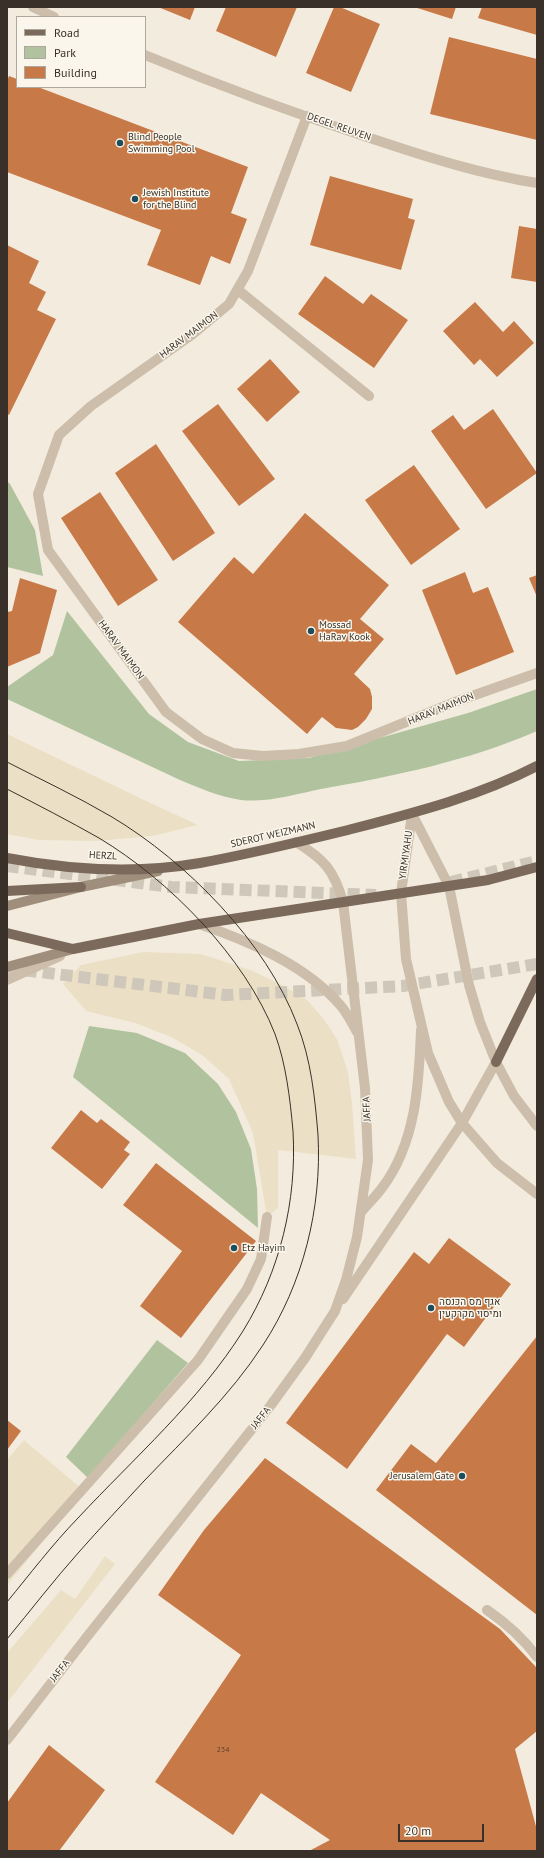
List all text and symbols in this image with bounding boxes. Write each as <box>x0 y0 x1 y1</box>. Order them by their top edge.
legend <box>16 16 146 88</box>
text: Road <box>54 25 79 40</box>
text: Park <box>54 45 76 60</box>
text: Building <box>54 65 97 80</box>
street label: DEGEL REUVEN <box>305 110 373 144</box>
place label: Blind People Swimming Pool <box>128 131 195 154</box>
marker: Blind People Swimming Pool <box>115 138 125 148</box>
place label: Jewish Institute for the Blind <box>143 187 209 210</box>
marker: Jewish Institute for the Blind <box>130 194 140 204</box>
street label: HARAV MAIMON <box>157 309 221 361</box>
street label: HARAV MAIMON <box>96 618 146 682</box>
place label: Mossad HaRav Kook <box>319 619 370 642</box>
marker: Mossad HaRav Kook <box>306 626 316 636</box>
street label: HARAV MAIMON <box>406 690 476 728</box>
street label: SDEROT WEIZMANN <box>229 819 317 851</box>
street label: YIRMIYAHU <box>397 830 415 880</box>
street label: HERZL <box>89 849 117 863</box>
street label: JAFFA <box>360 1096 374 1122</box>
place label: Etz Hayim <box>242 1242 285 1254</box>
marker: Etz Hayim <box>229 1243 239 1253</box>
place label: אגף מס הכנסה ומיסוי מקרקעין <box>439 1296 502 1320</box>
marker: אגף מס הכנסה ומיסוי מקרקעין <box>426 1303 436 1313</box>
street label: JAFFA <box>249 1404 273 1432</box>
place label: Jerusalem Gate <box>390 1470 454 1482</box>
marker: Jerusalem Gate <box>457 1471 467 1481</box>
street label: JAFFA <box>48 1657 72 1685</box>
house number: 234 <box>216 1745 230 1755</box>
scale bar <box>400 1816 486 1842</box>
text: 20 m <box>405 1823 431 1838</box>

